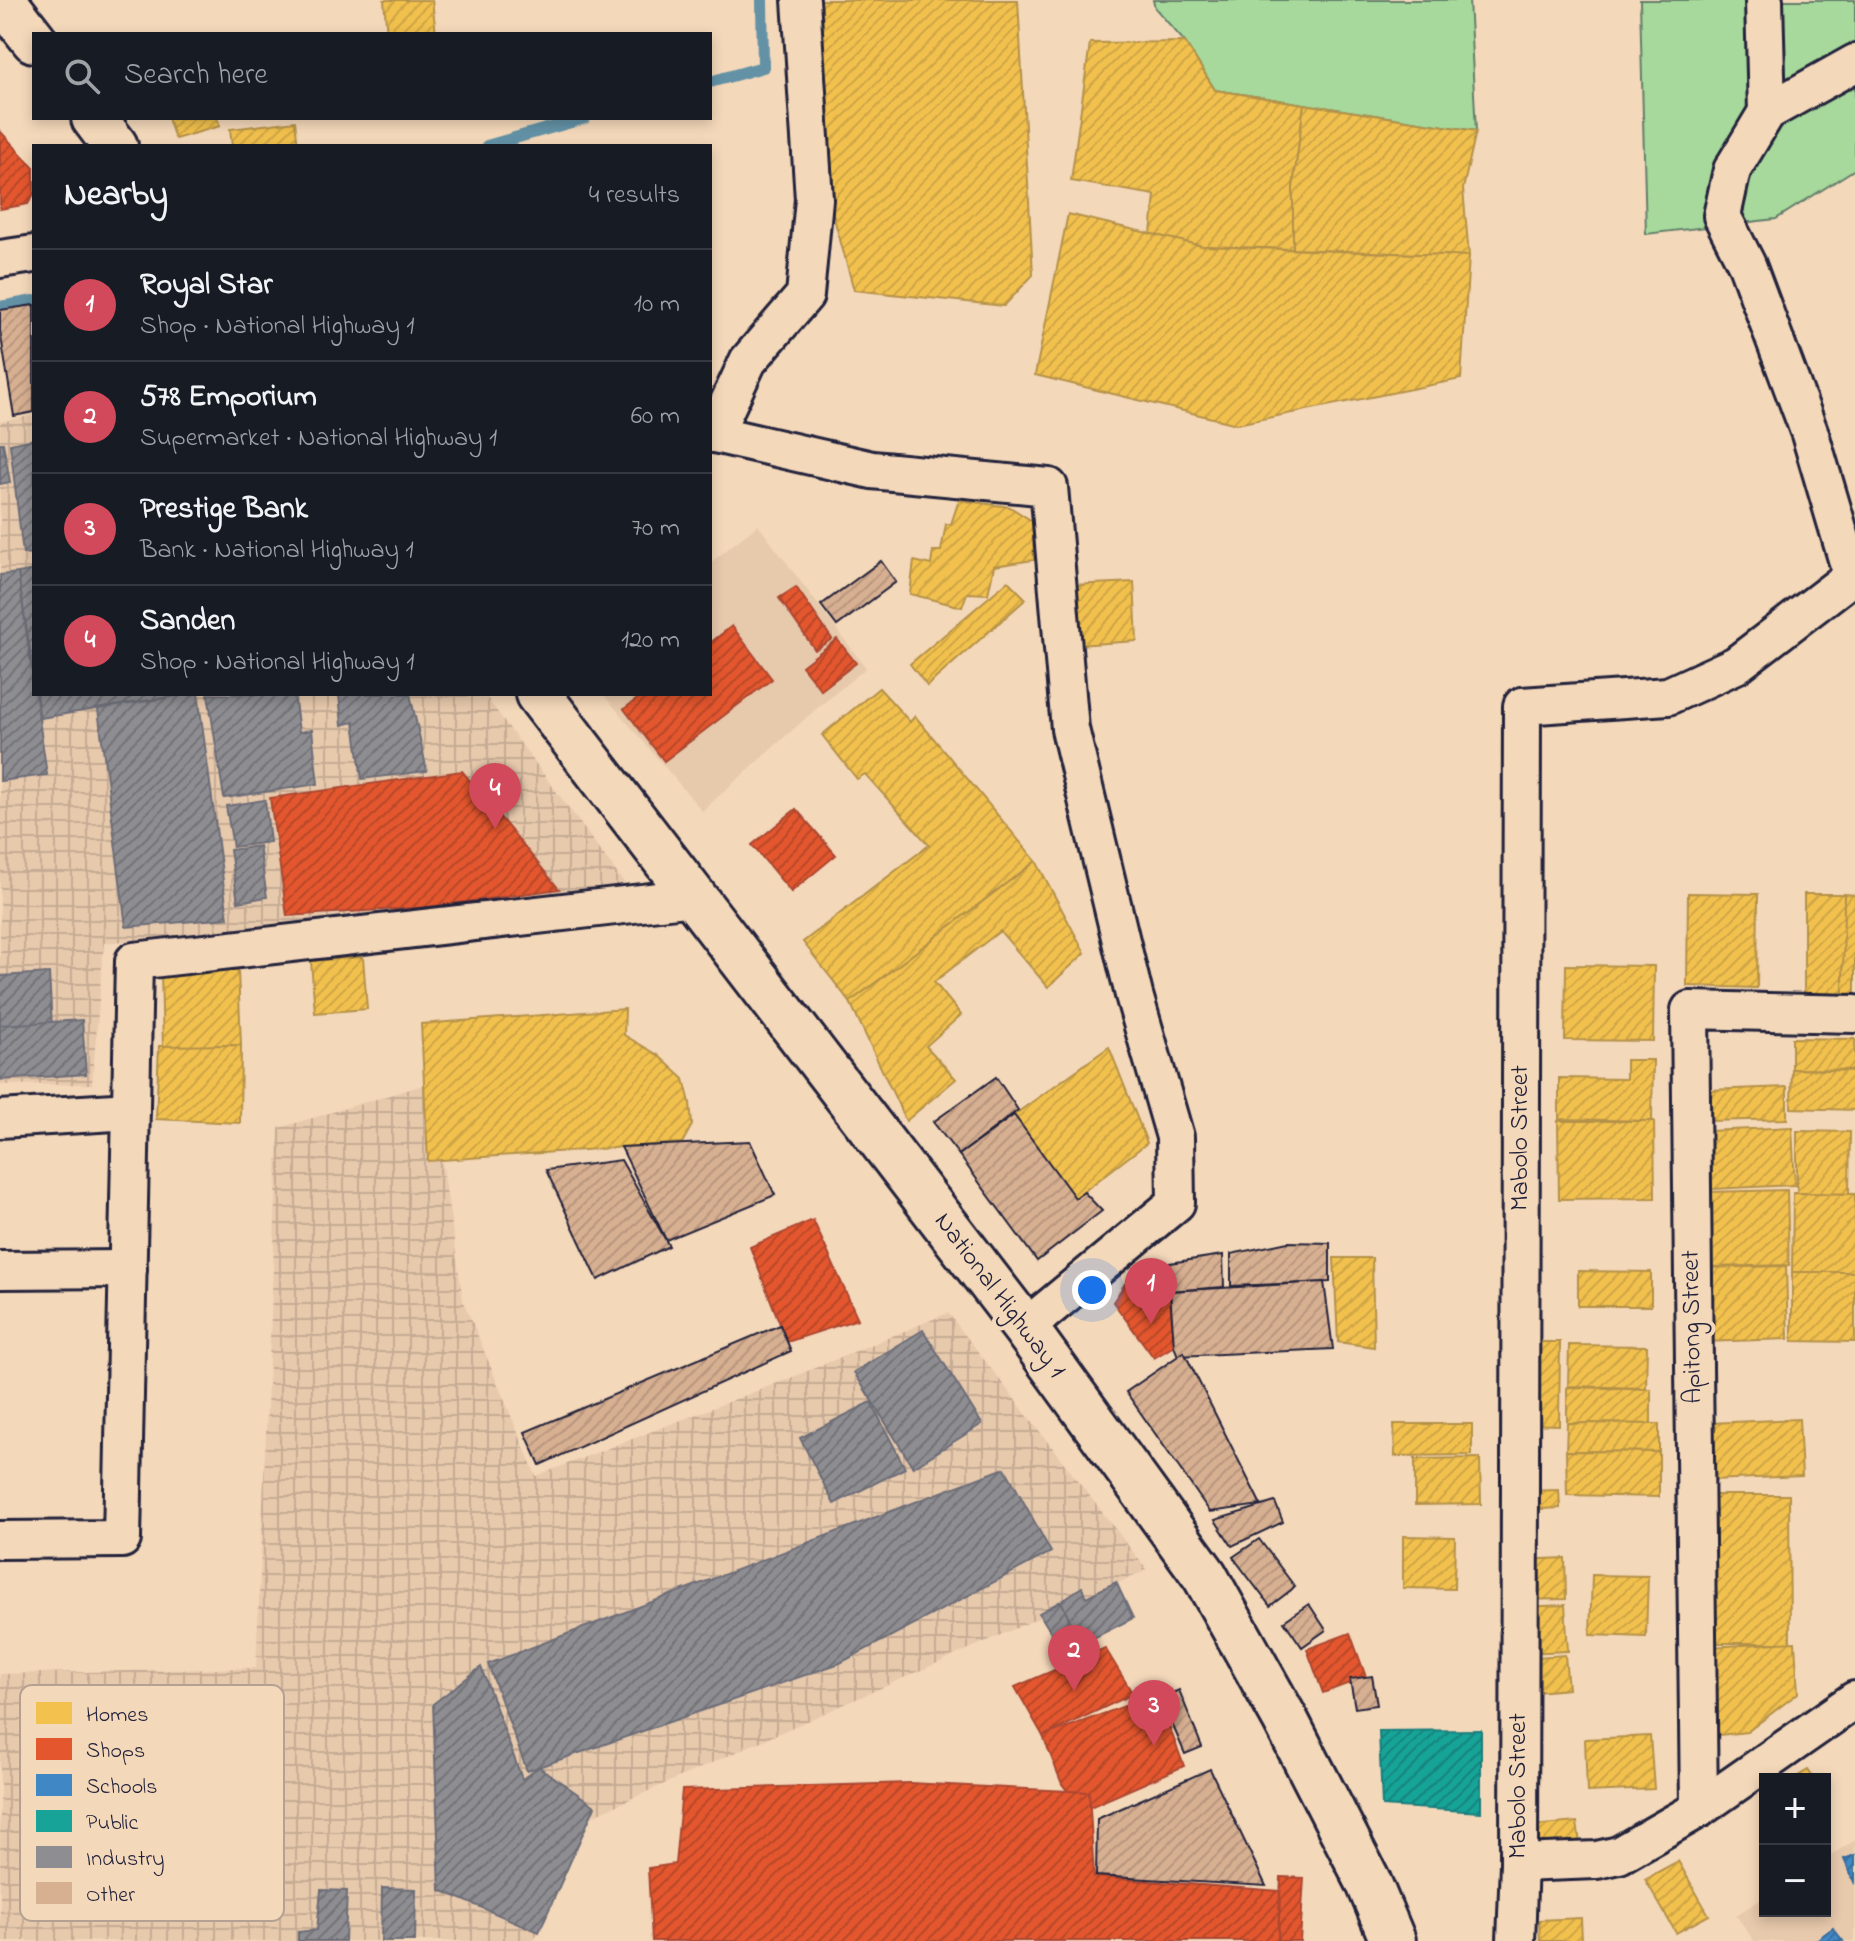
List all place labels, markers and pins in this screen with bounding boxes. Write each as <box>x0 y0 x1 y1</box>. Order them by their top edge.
pin: 4 <box>469 763 521 829</box>
pin: 1 <box>1125 1258 1177 1324</box>
pin: 2 <box>1048 1625 1100 1691</box>
pin: 3 <box>1128 1680 1180 1746</box>

